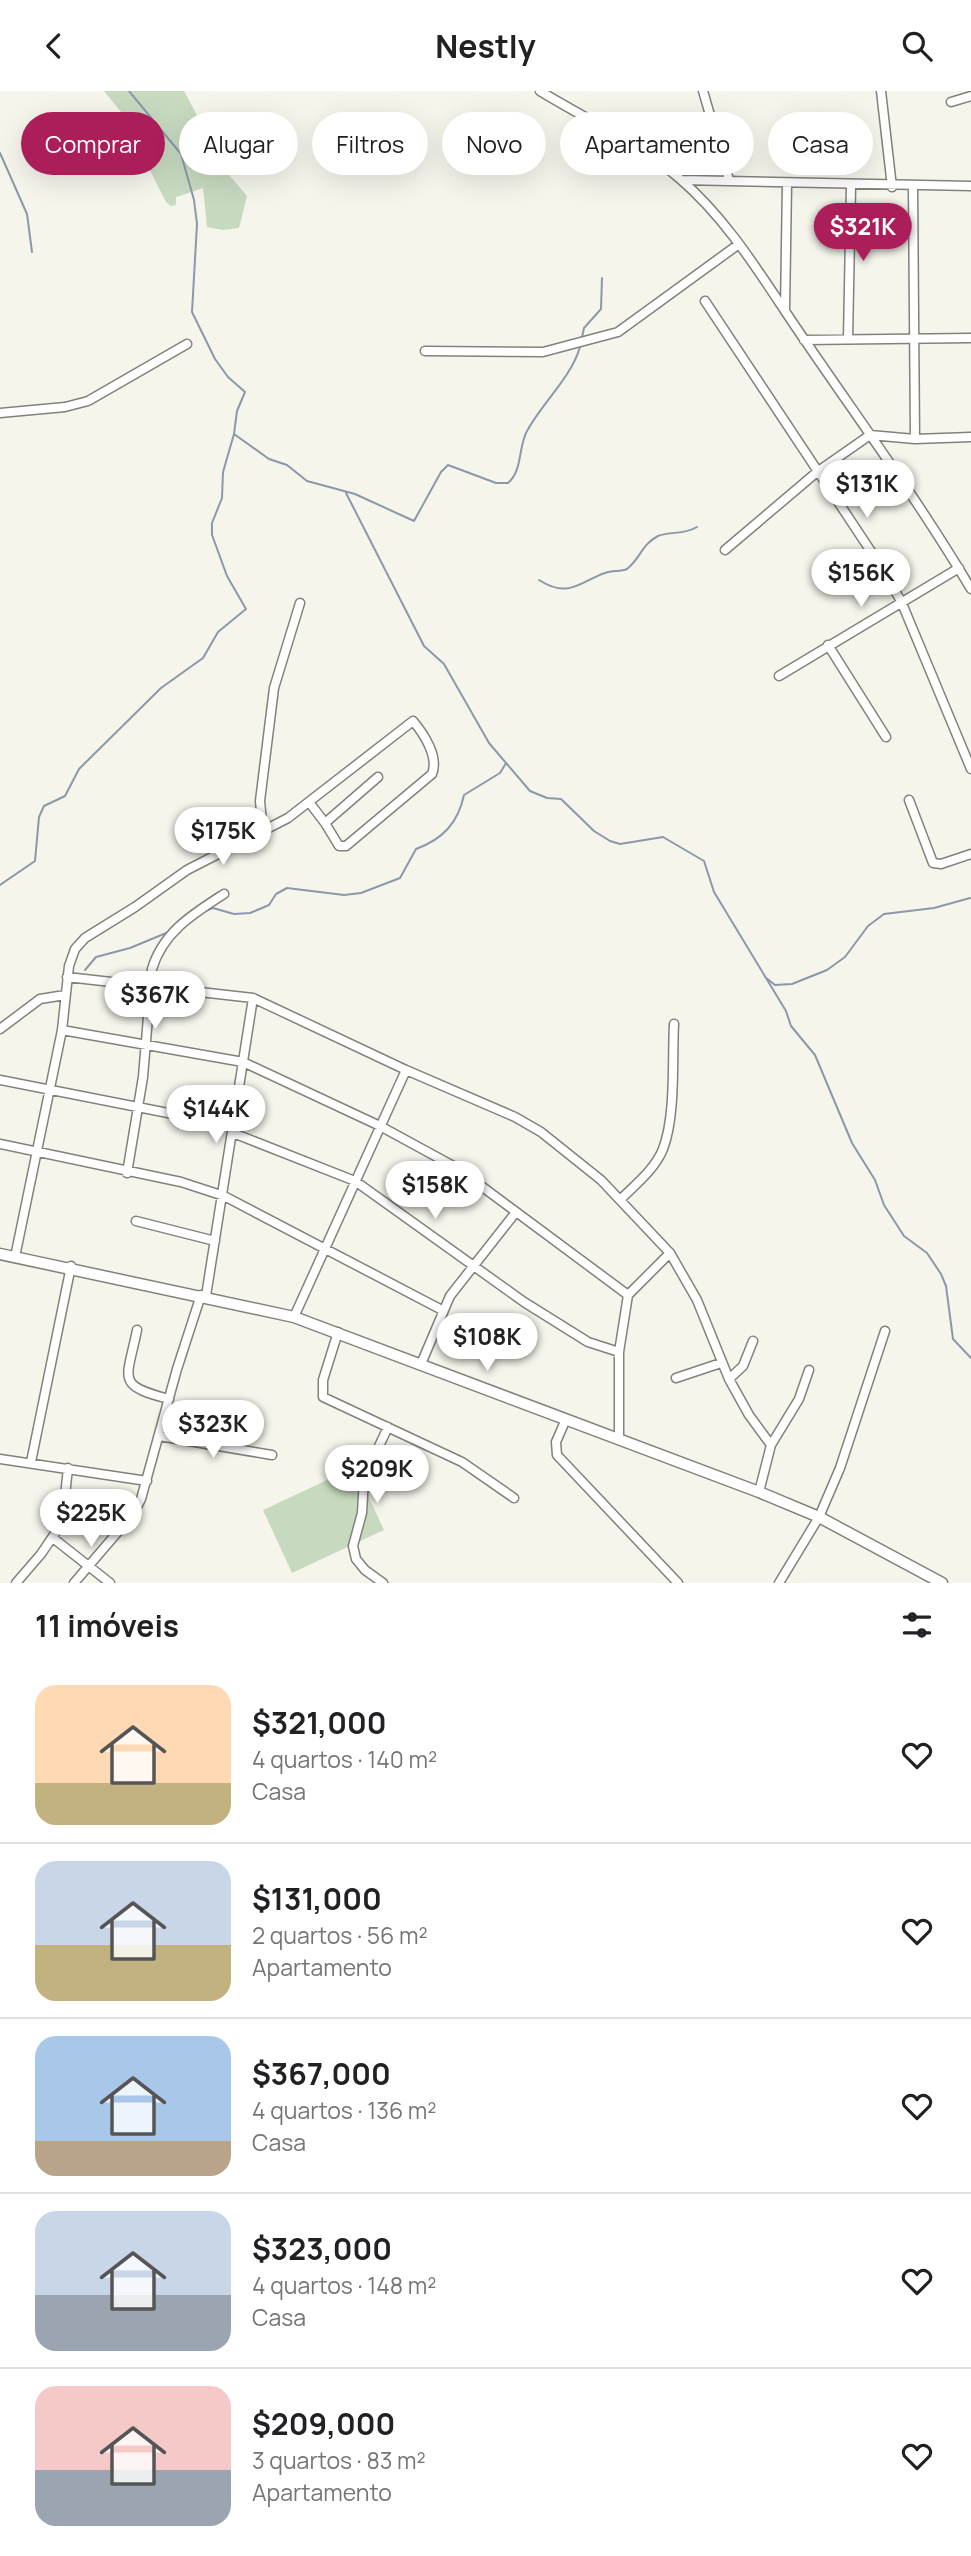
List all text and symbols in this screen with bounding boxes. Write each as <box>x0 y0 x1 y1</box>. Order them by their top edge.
text: Nestly <box>435 24 536 68</box>
icon: back <box>35 27 73 65</box>
icon: search <box>898 27 936 65</box>
chip: Comprar <box>21 112 165 175</box>
chip: Alugar <box>179 112 298 175</box>
chip: Filtros <box>312 112 428 175</box>
chip: Novo <box>442 112 546 175</box>
chip: Apartamento <box>560 112 754 175</box>
chip: Casa <box>768 112 873 175</box>
pin: $321K <box>814 204 912 263</box>
text: $321K <box>830 210 896 242</box>
pin: $131K <box>818 461 916 520</box>
text: $131K <box>836 467 898 499</box>
pin: $156K <box>812 549 910 609</box>
text: $156K <box>827 556 895 588</box>
pin: $175K <box>174 807 272 867</box>
text: $175K <box>190 814 256 846</box>
pin: $367K <box>106 971 204 1031</box>
text: $367K <box>120 978 190 1010</box>
pin: $144K <box>167 1086 265 1145</box>
text: $144K <box>182 1092 250 1124</box>
pin: $158K <box>386 1161 484 1221</box>
text: $158K <box>402 1168 468 1200</box>
pin: $108K <box>438 1313 536 1373</box>
text: $108K <box>453 1320 521 1352</box>
pin: $323K <box>164 1401 262 1460</box>
text: $323K <box>178 1407 248 1439</box>
pin: $209K <box>328 1445 426 1505</box>
text: $209K <box>341 1452 413 1484</box>
pin: $225K <box>42 1489 140 1549</box>
text: $225K <box>56 1496 126 1528</box>
text: 11 imóveis <box>35 1605 179 1646</box>
icon: filters <box>898 1606 936 1644</box>
text: $321,000 <box>252 1702 386 1743</box>
icon: home <box>91 1713 175 1797</box>
icon: heart <box>898 1736 936 1774</box>
text: 4 quartos · 140 m² <box>252 1743 437 1775</box>
text: Casa <box>252 1775 306 1807</box>
text: $131,000 <box>252 1878 382 1919</box>
icon: home <box>91 1889 175 1973</box>
icon: heart <box>898 1912 936 1950</box>
text: 2 quartos · 56 m² <box>252 1919 428 1951</box>
text: Apartamento <box>252 1951 392 1983</box>
text: $367,000 <box>252 2053 391 2094</box>
icon: home <box>91 2064 175 2148</box>
icon: heart <box>898 2087 936 2125</box>
text: 4 quartos · 136 m² <box>252 2094 437 2126</box>
text: Casa <box>252 2126 306 2158</box>
text: $323,000 <box>252 2228 392 2269</box>
icon: home <box>91 2239 175 2323</box>
icon: heart <box>898 2262 936 2300</box>
text: 4 quartos · 148 m² <box>252 2269 436 2301</box>
text: Casa <box>252 2301 306 2333</box>
text: $209,000 <box>252 2403 395 2444</box>
icon: home <box>91 2414 175 2498</box>
icon: heart <box>898 2437 936 2475</box>
text: 3 quartos · 83 m² <box>252 2444 426 2476</box>
text: Apartamento <box>252 2476 392 2508</box>

